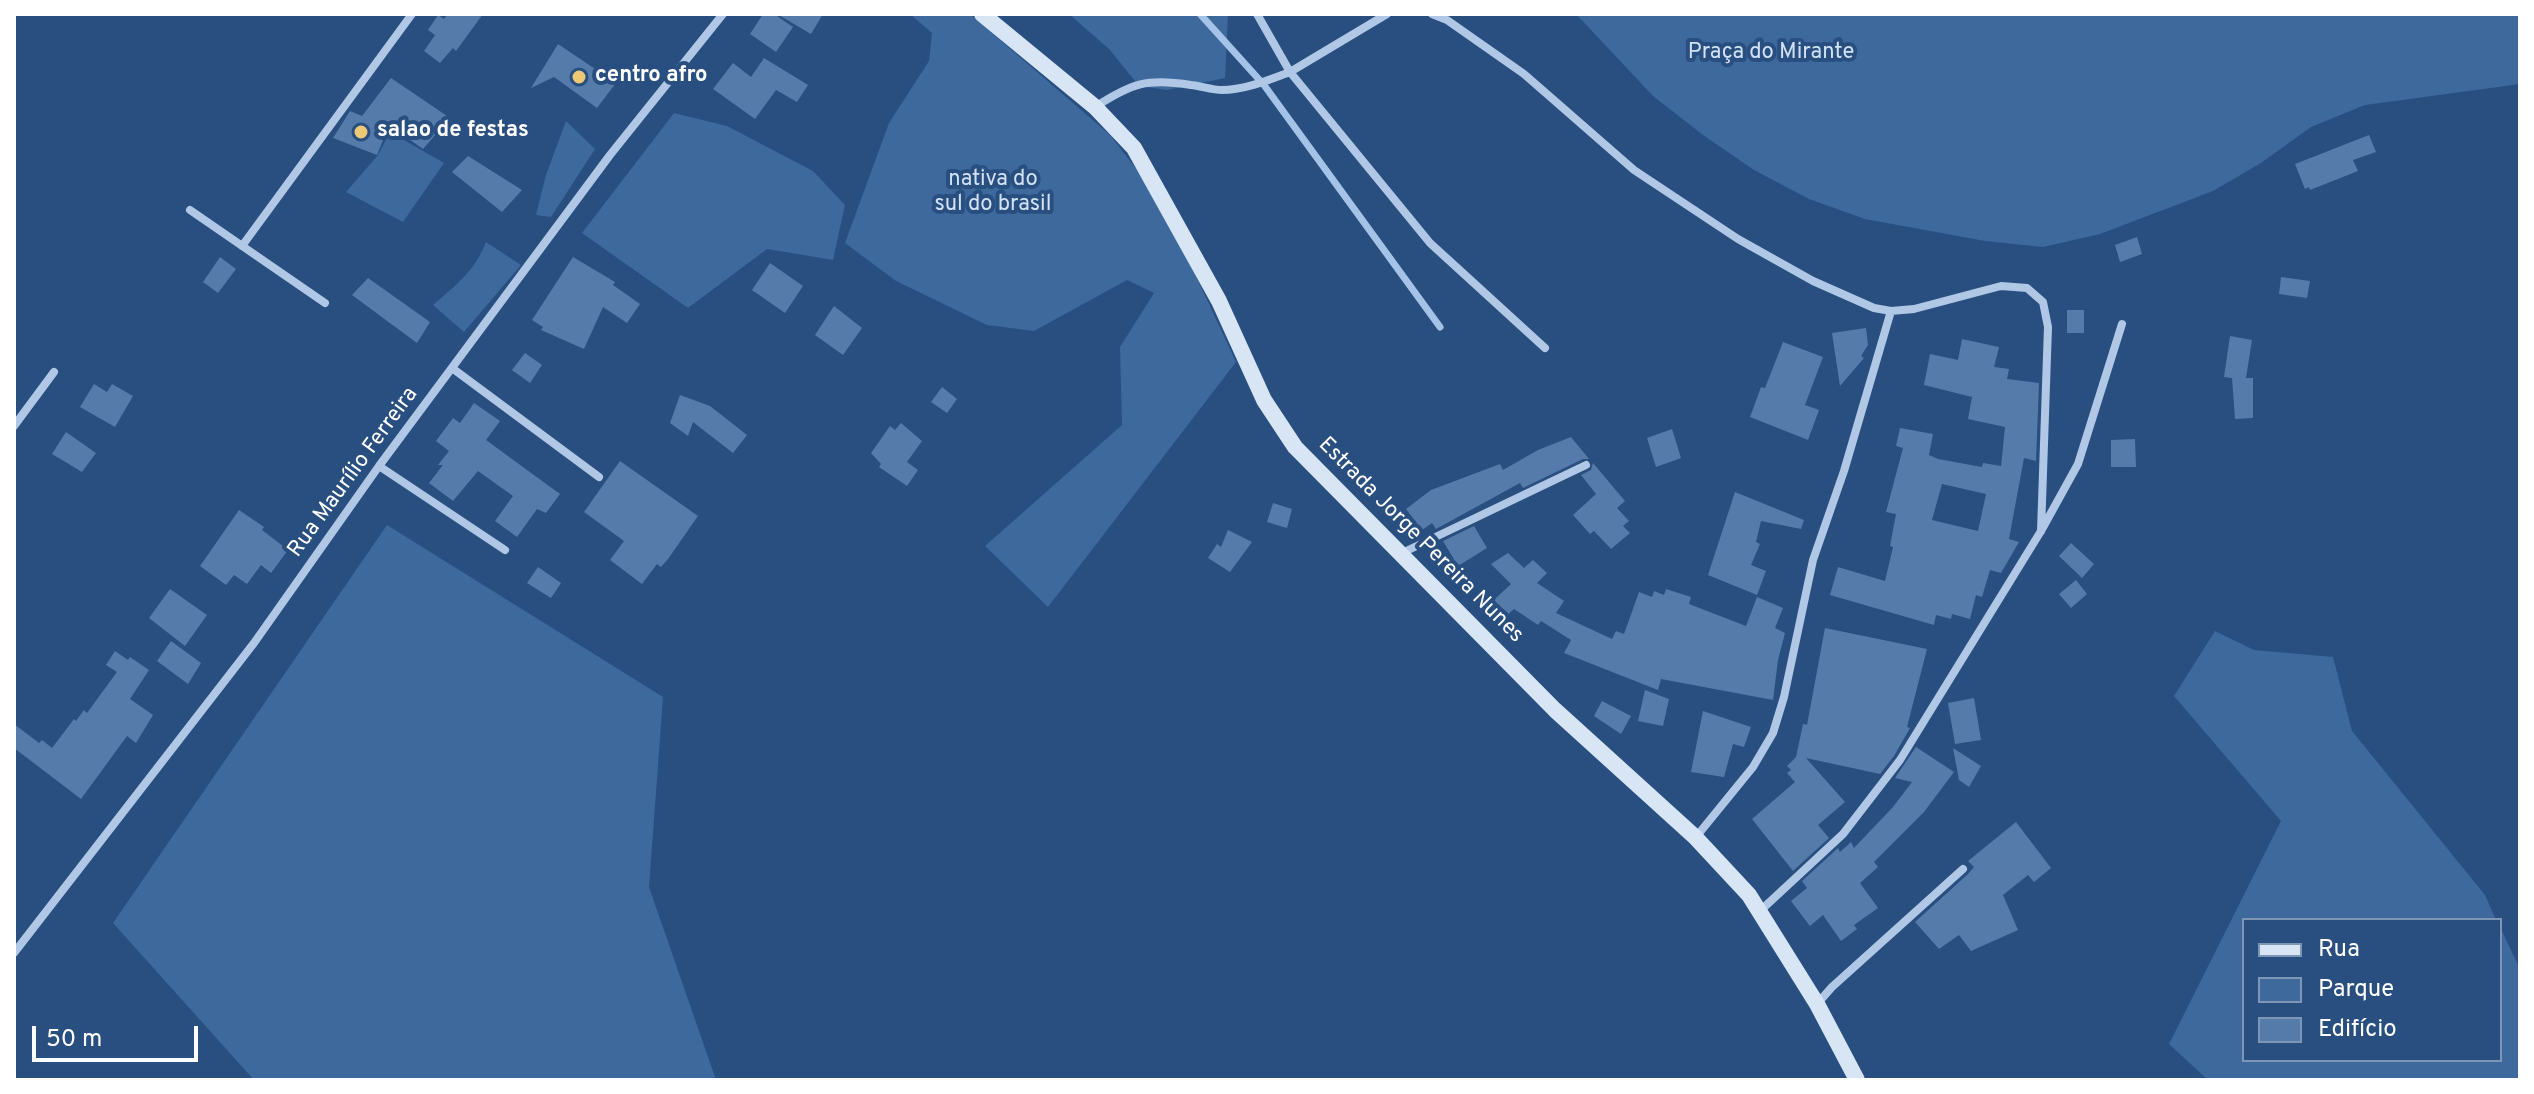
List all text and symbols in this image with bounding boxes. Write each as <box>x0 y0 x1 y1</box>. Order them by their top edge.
park label: Praça do Mirante <box>1688 41 1854 67</box>
place label: centro afro <box>595 64 707 90</box>
marker: centro afro <box>570 68 588 86</box>
place label: salao de festas <box>377 119 529 145</box>
marker: salao de festas <box>352 123 370 141</box>
park label: nativa do sul do brasil <box>935 168 1051 220</box>
street label: Rua Maurílio Ferreira <box>283 383 425 563</box>
street label: Estrada Jorge Pereira Nunes <box>1312 433 1528 649</box>
legend <box>2242 918 2502 1062</box>
text: Rua <box>2318 935 2360 965</box>
text: Parque <box>2318 975 2394 1005</box>
scale bar <box>36 1010 202 1060</box>
text: Edifício <box>2318 1015 2397 1045</box>
text: 50 m <box>46 1025 102 1055</box>

